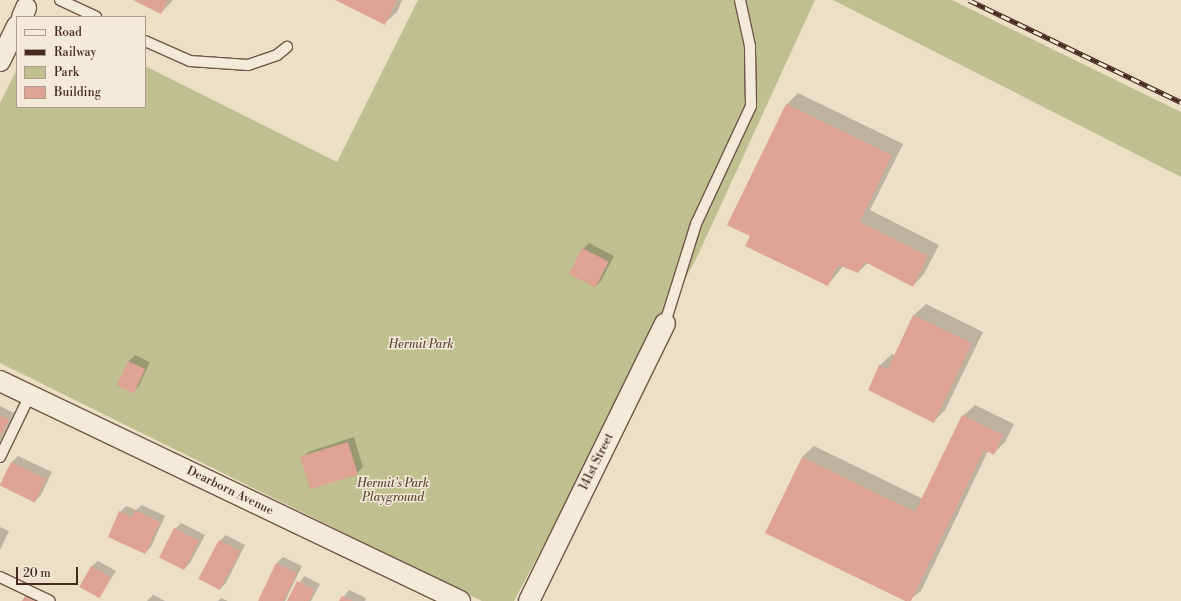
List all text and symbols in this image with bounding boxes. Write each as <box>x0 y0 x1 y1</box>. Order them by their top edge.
legend <box>16 16 146 108</box>
text: Road <box>54 25 82 40</box>
text: Railway <box>54 45 96 60</box>
text: Park <box>54 65 79 80</box>
text: Building <box>54 85 101 100</box>
park label: Hermit Park <box>389 338 453 352</box>
street label: 141st Street <box>577 431 617 493</box>
street label: Dearborn Avenue <box>184 464 276 518</box>
park label: Hermit's Park Playground <box>357 477 429 505</box>
scale bar <box>18 559 80 585</box>
text: 20 m <box>23 566 51 581</box>

